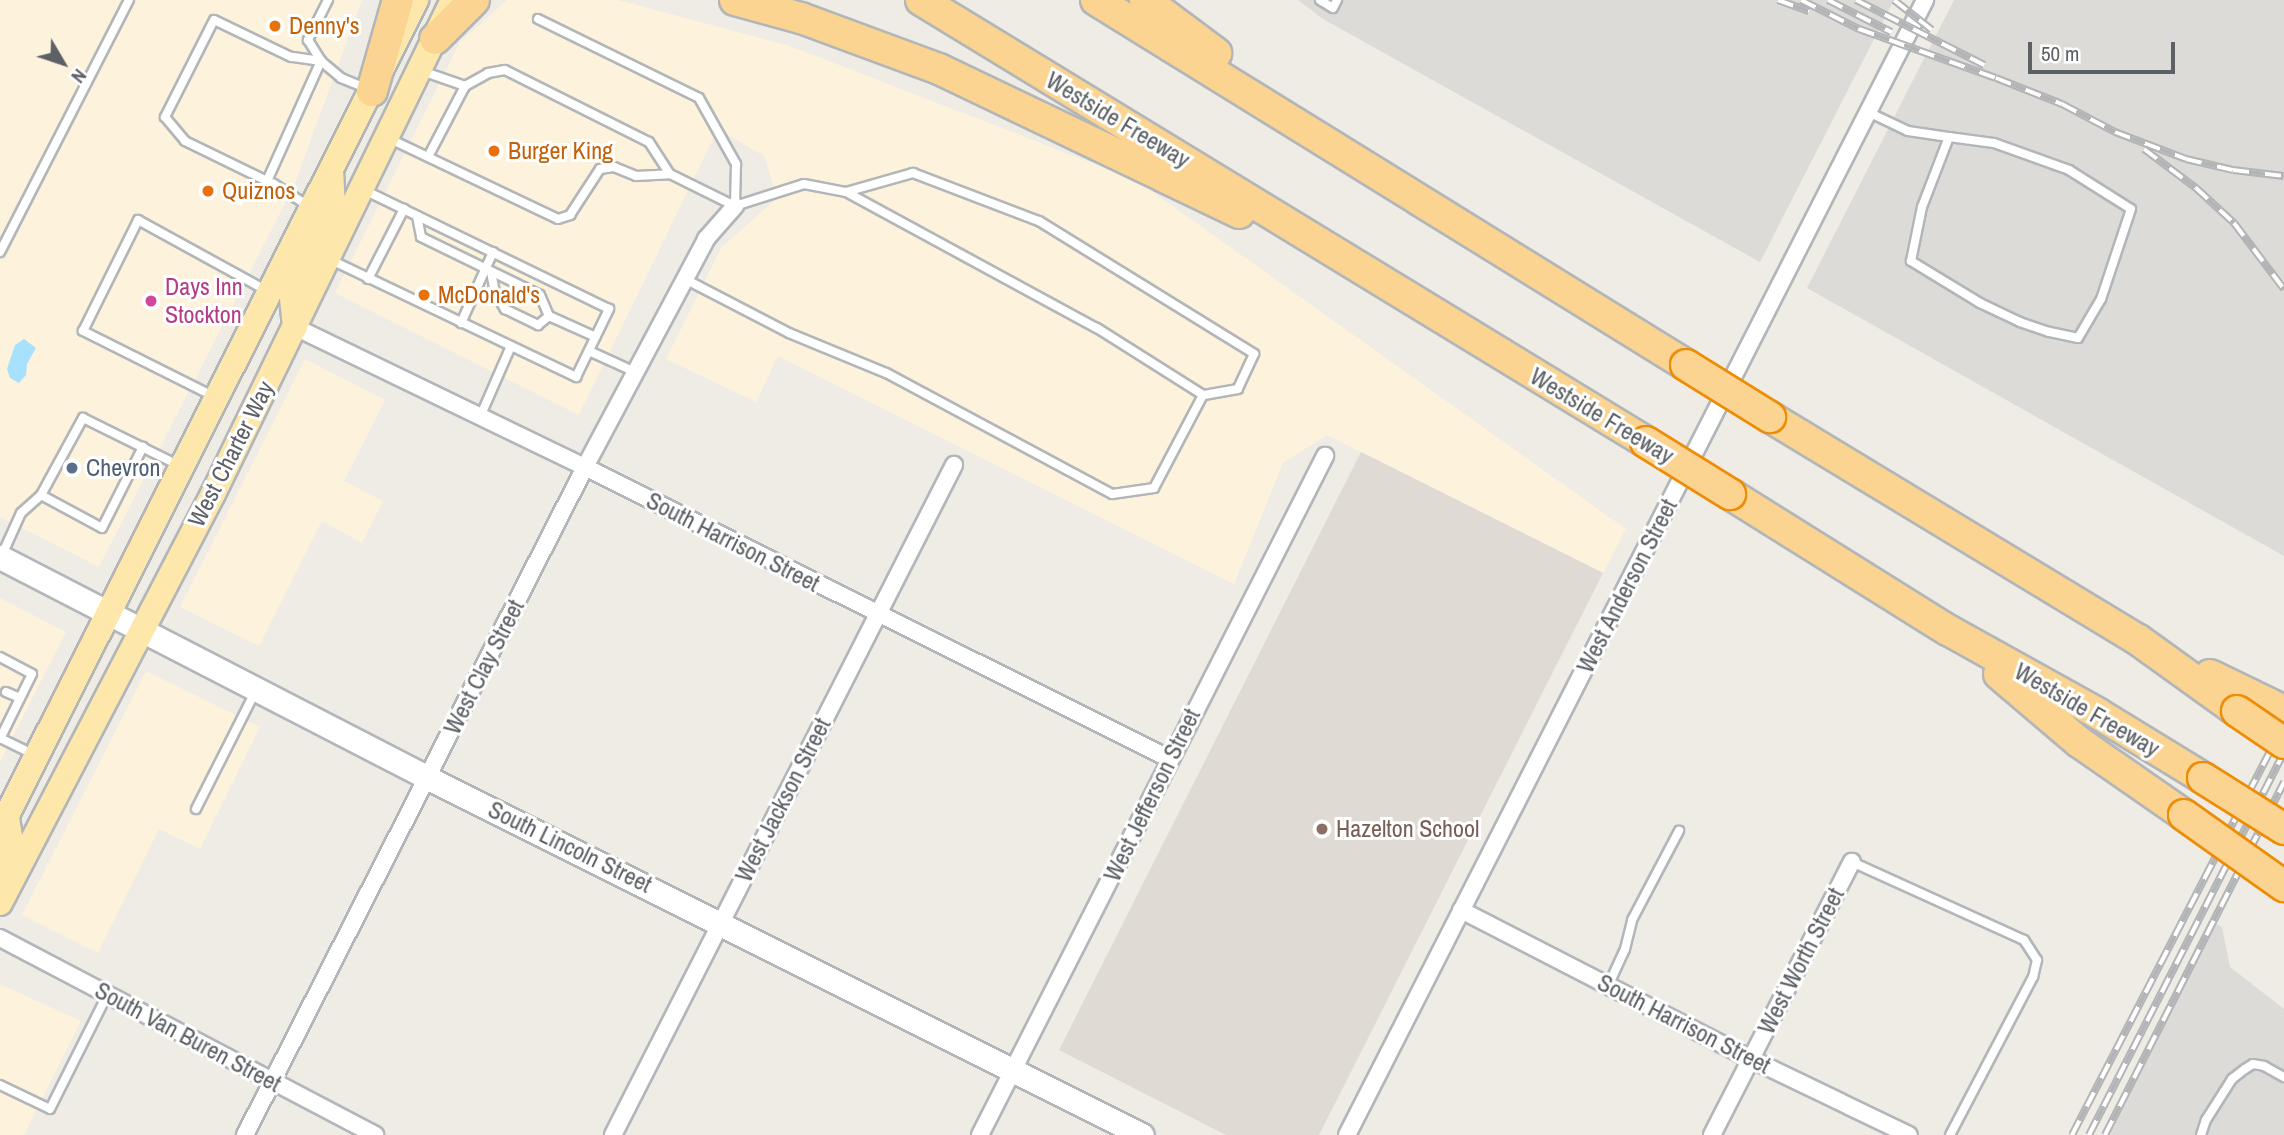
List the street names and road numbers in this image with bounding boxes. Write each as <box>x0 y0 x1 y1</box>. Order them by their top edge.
street label: Westside Freeway <box>1041 66 1195 174</box>
street label: Westside Freeway <box>1525 362 1679 470</box>
street label: West Charter Way <box>182 376 280 532</box>
street label: South Harrison Street <box>642 486 824 598</box>
street label: West Anderson Street <box>1571 494 1683 678</box>
street label: West Clay Street <box>438 595 530 739</box>
street label: Westside Freeway <box>2009 657 2165 763</box>
street label: West Jefferson Street <box>1098 704 1206 886</box>
street label: West Jackson Street <box>729 713 837 887</box>
street label: South Lincoln Street <box>484 795 656 899</box>
street label: West Worth Street <box>1752 883 1850 1039</box>
street label: South Harrison Street <box>1593 968 1775 1080</box>
street label: South Van Buren Street <box>90 976 286 1098</box>

